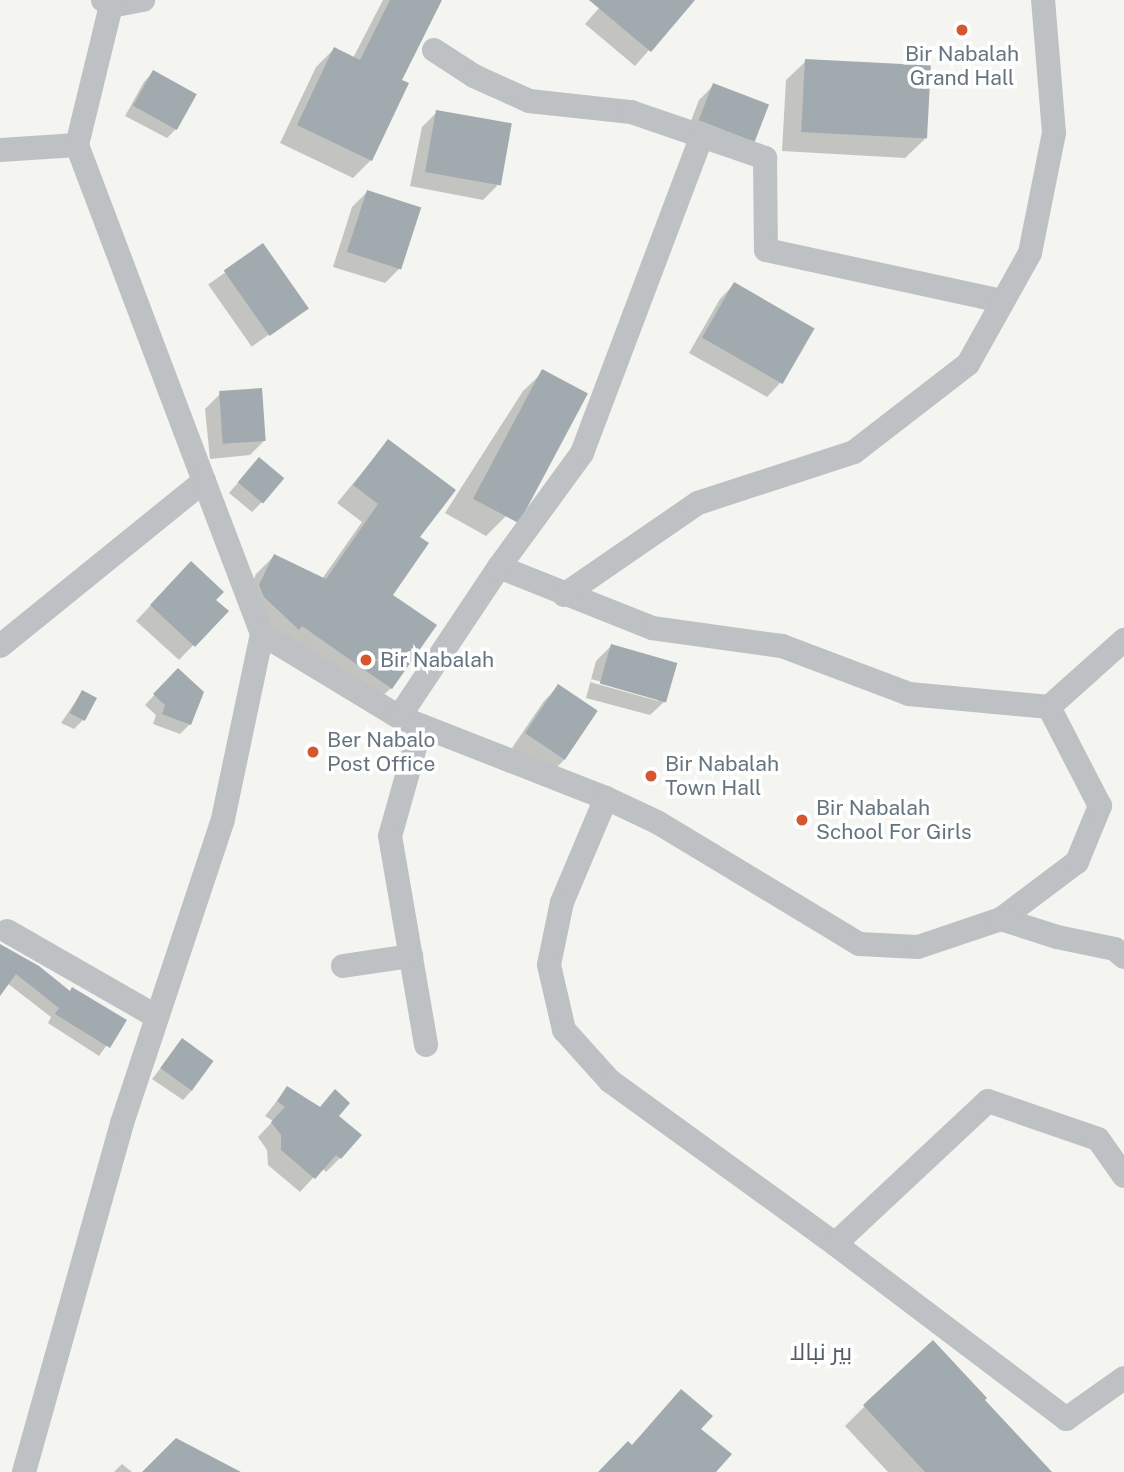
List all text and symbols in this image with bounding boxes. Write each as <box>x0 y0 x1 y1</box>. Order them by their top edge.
marker: Bir Nabalah Grand Hall <box>954 22 970 38</box>
place label: Bir Nabalah Grand Hall <box>905 41 1019 91</box>
place label: Bir Nabalah <box>380 647 494 673</box>
marker: Bir Nabalah <box>358 652 374 668</box>
place label: Ber Nabalo Post Office <box>327 727 435 777</box>
marker: Ber Nabalo Post Office <box>305 744 321 760</box>
place label: Bir Nabalah Town Hall <box>665 751 779 801</box>
marker: Bir Nabalah Town Hall <box>643 768 659 784</box>
place label: Bir Nabalah School For Girls <box>816 795 972 845</box>
marker: Bir Nabalah School For Girls <box>794 812 810 828</box>
district label: بير نبالا <box>790 1338 852 1366</box>

